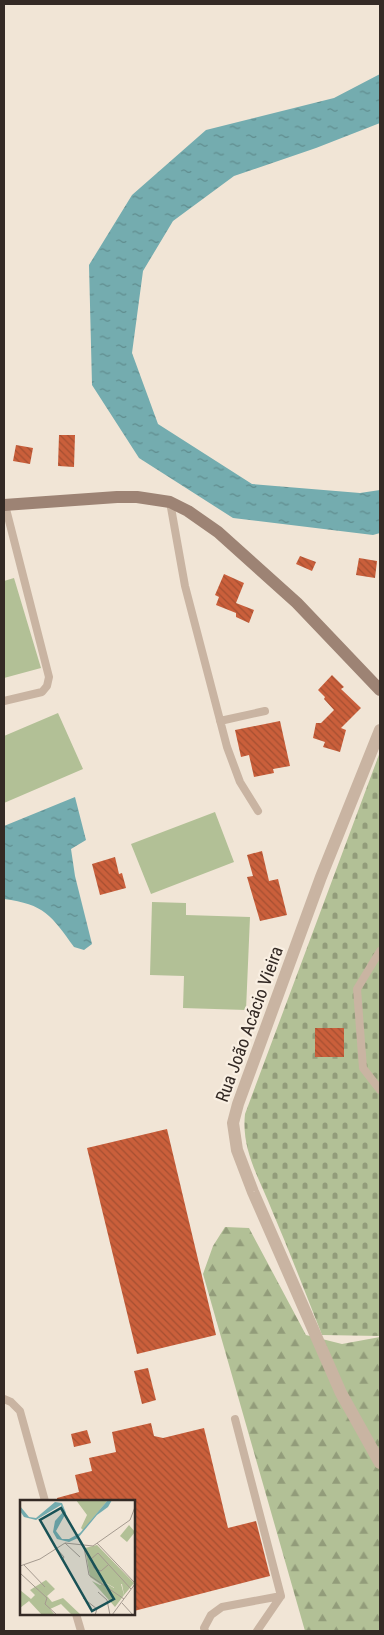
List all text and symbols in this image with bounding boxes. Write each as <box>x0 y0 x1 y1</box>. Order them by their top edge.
street label: Rua João Acácio Vieira <box>211 943 287 1105</box>
inset map <box>20 1500 135 1615</box>

